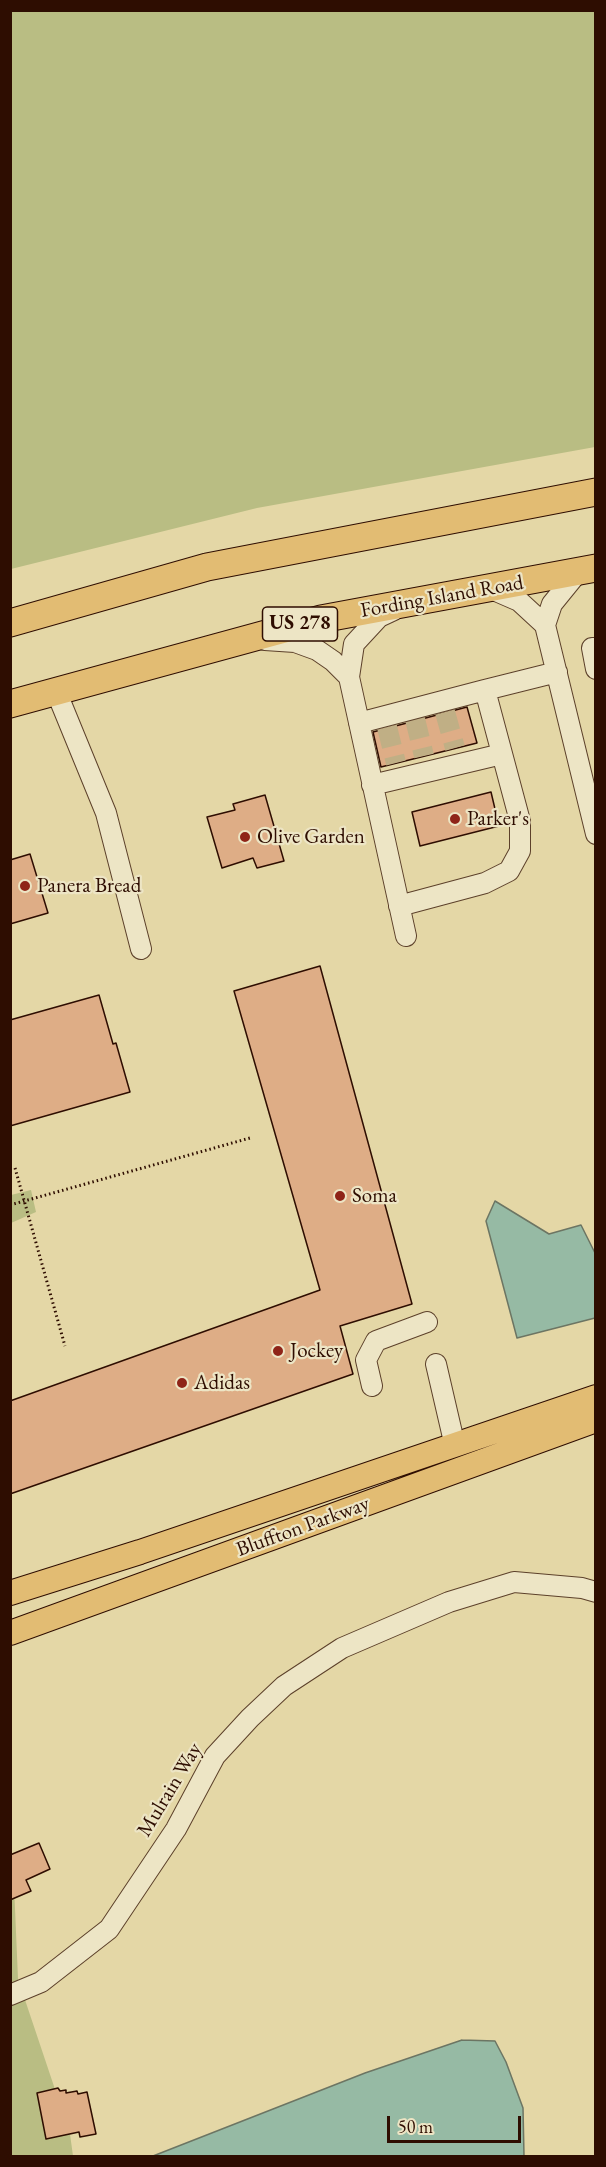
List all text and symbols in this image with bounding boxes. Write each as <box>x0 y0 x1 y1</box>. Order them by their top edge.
street label: Fording Island Road <box>359 570 525 624</box>
road number: US 278 <box>262 607 338 641</box>
place label: Parker's <box>467 806 529 832</box>
marker: Parker's <box>448 812 462 826</box>
place label: Olive Garden <box>257 824 365 850</box>
marker: Olive Garden <box>238 830 252 844</box>
place label: Panera Bread <box>37 873 141 899</box>
marker: Panera Bread <box>18 879 32 893</box>
place label: Soma <box>352 1183 397 1209</box>
marker: Soma <box>333 1189 347 1203</box>
place label: Jockey <box>290 1338 343 1364</box>
marker: Jockey <box>271 1344 285 1358</box>
place label: Adidas <box>194 1370 250 1396</box>
marker: Adidas <box>175 1376 189 1390</box>
street label: Bluffton Parkway <box>233 1491 373 1563</box>
street label: Mulrain Way <box>132 1738 208 1842</box>
scale bar <box>390 2104 524 2142</box>
text: 50 m <box>398 2115 433 2138</box>

